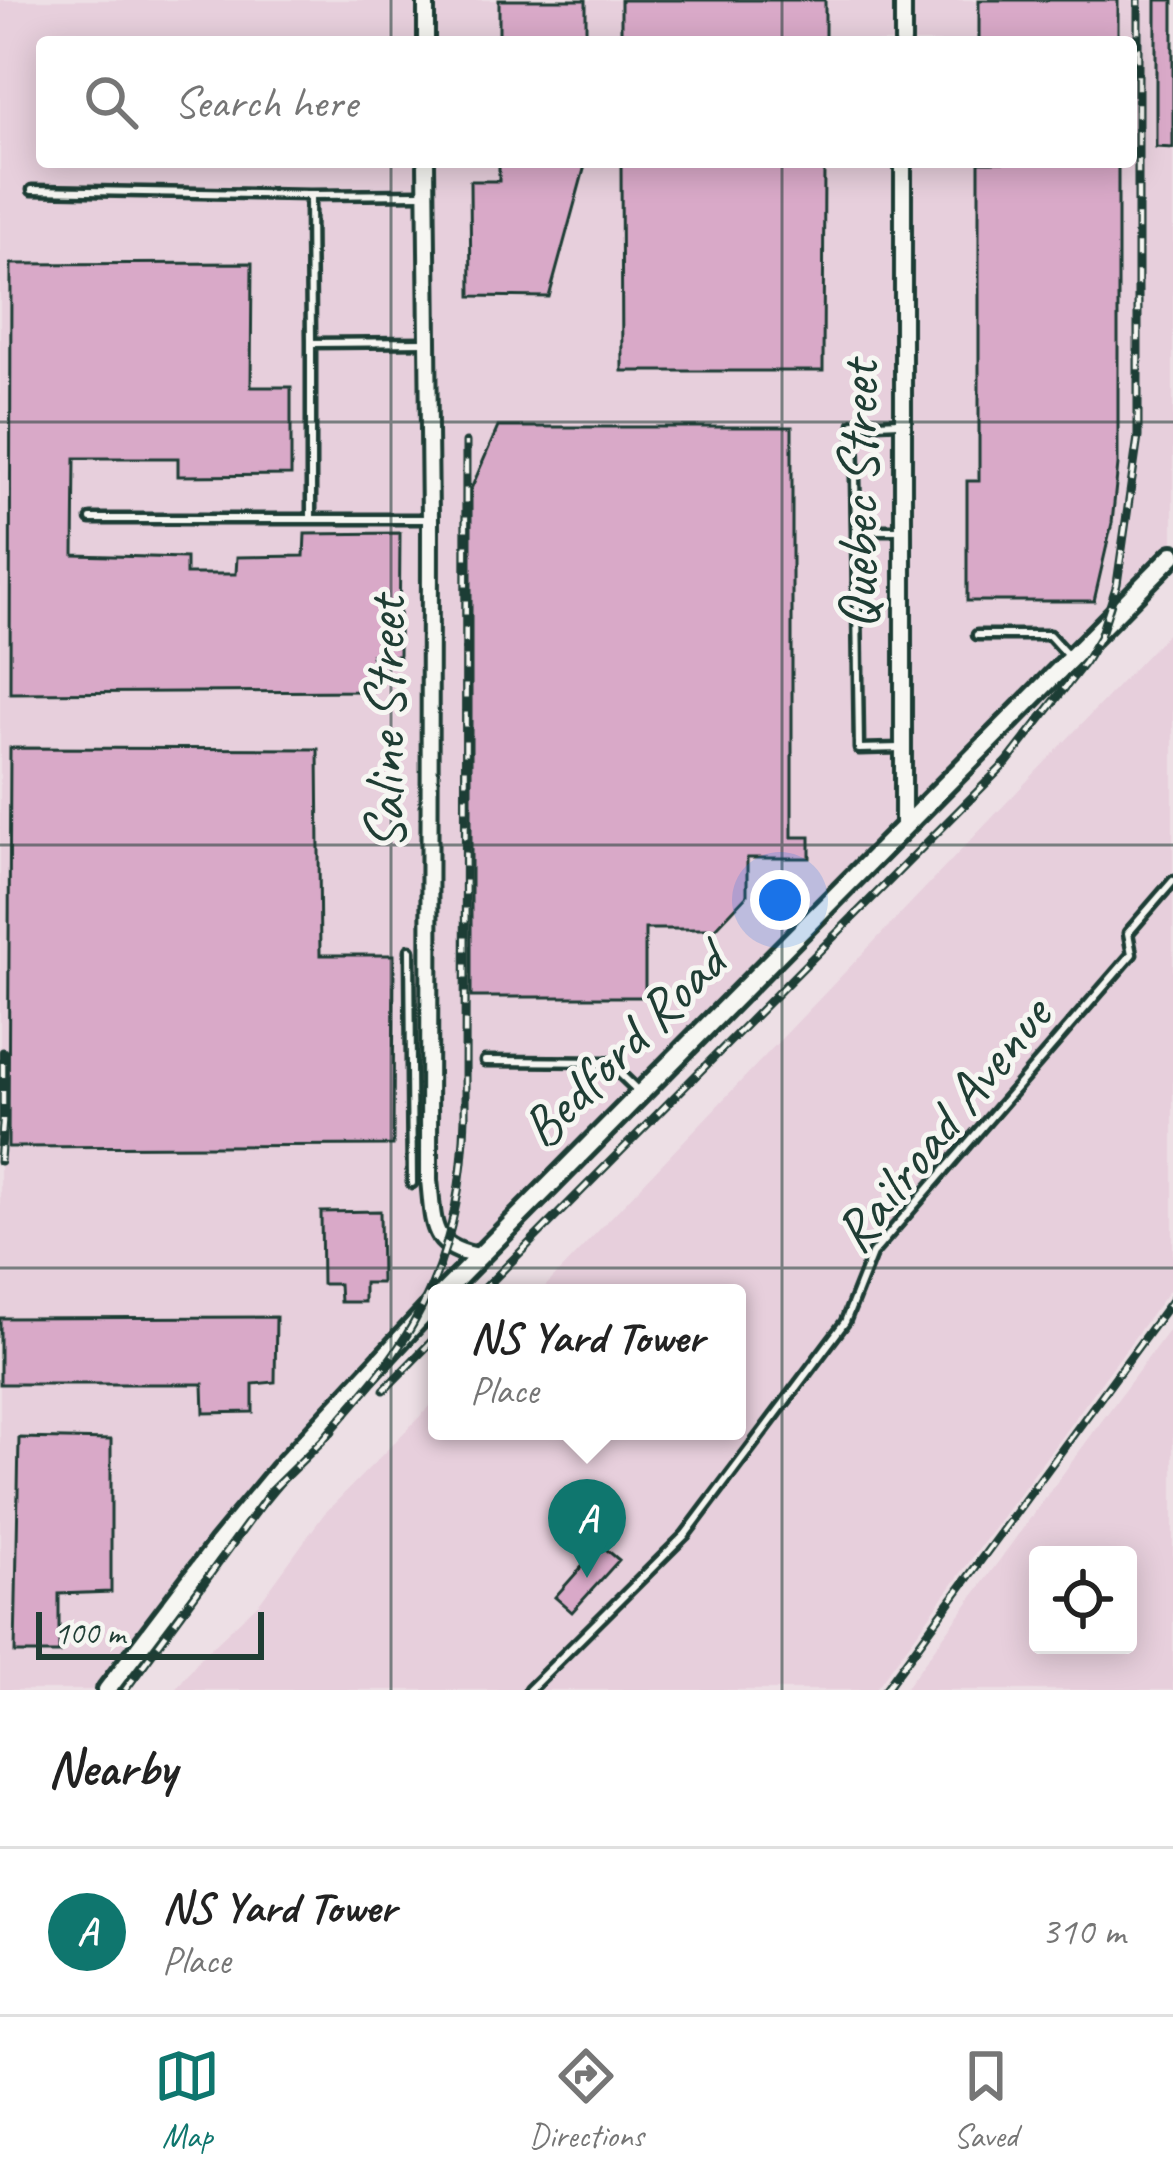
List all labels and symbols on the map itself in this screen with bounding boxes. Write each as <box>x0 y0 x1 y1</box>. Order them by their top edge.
street label: Quebec Street <box>822 356 894 629</box>
street label: Saline Street <box>349 591 421 850</box>
your location <box>750 870 810 930</box>
street label: Bedford Road <box>505 921 747 1163</box>
street label: Railroad Avenue <box>817 979 1069 1266</box>
pin: A <box>548 1479 626 1578</box>
scale bar <box>36 1606 264 1659</box>

